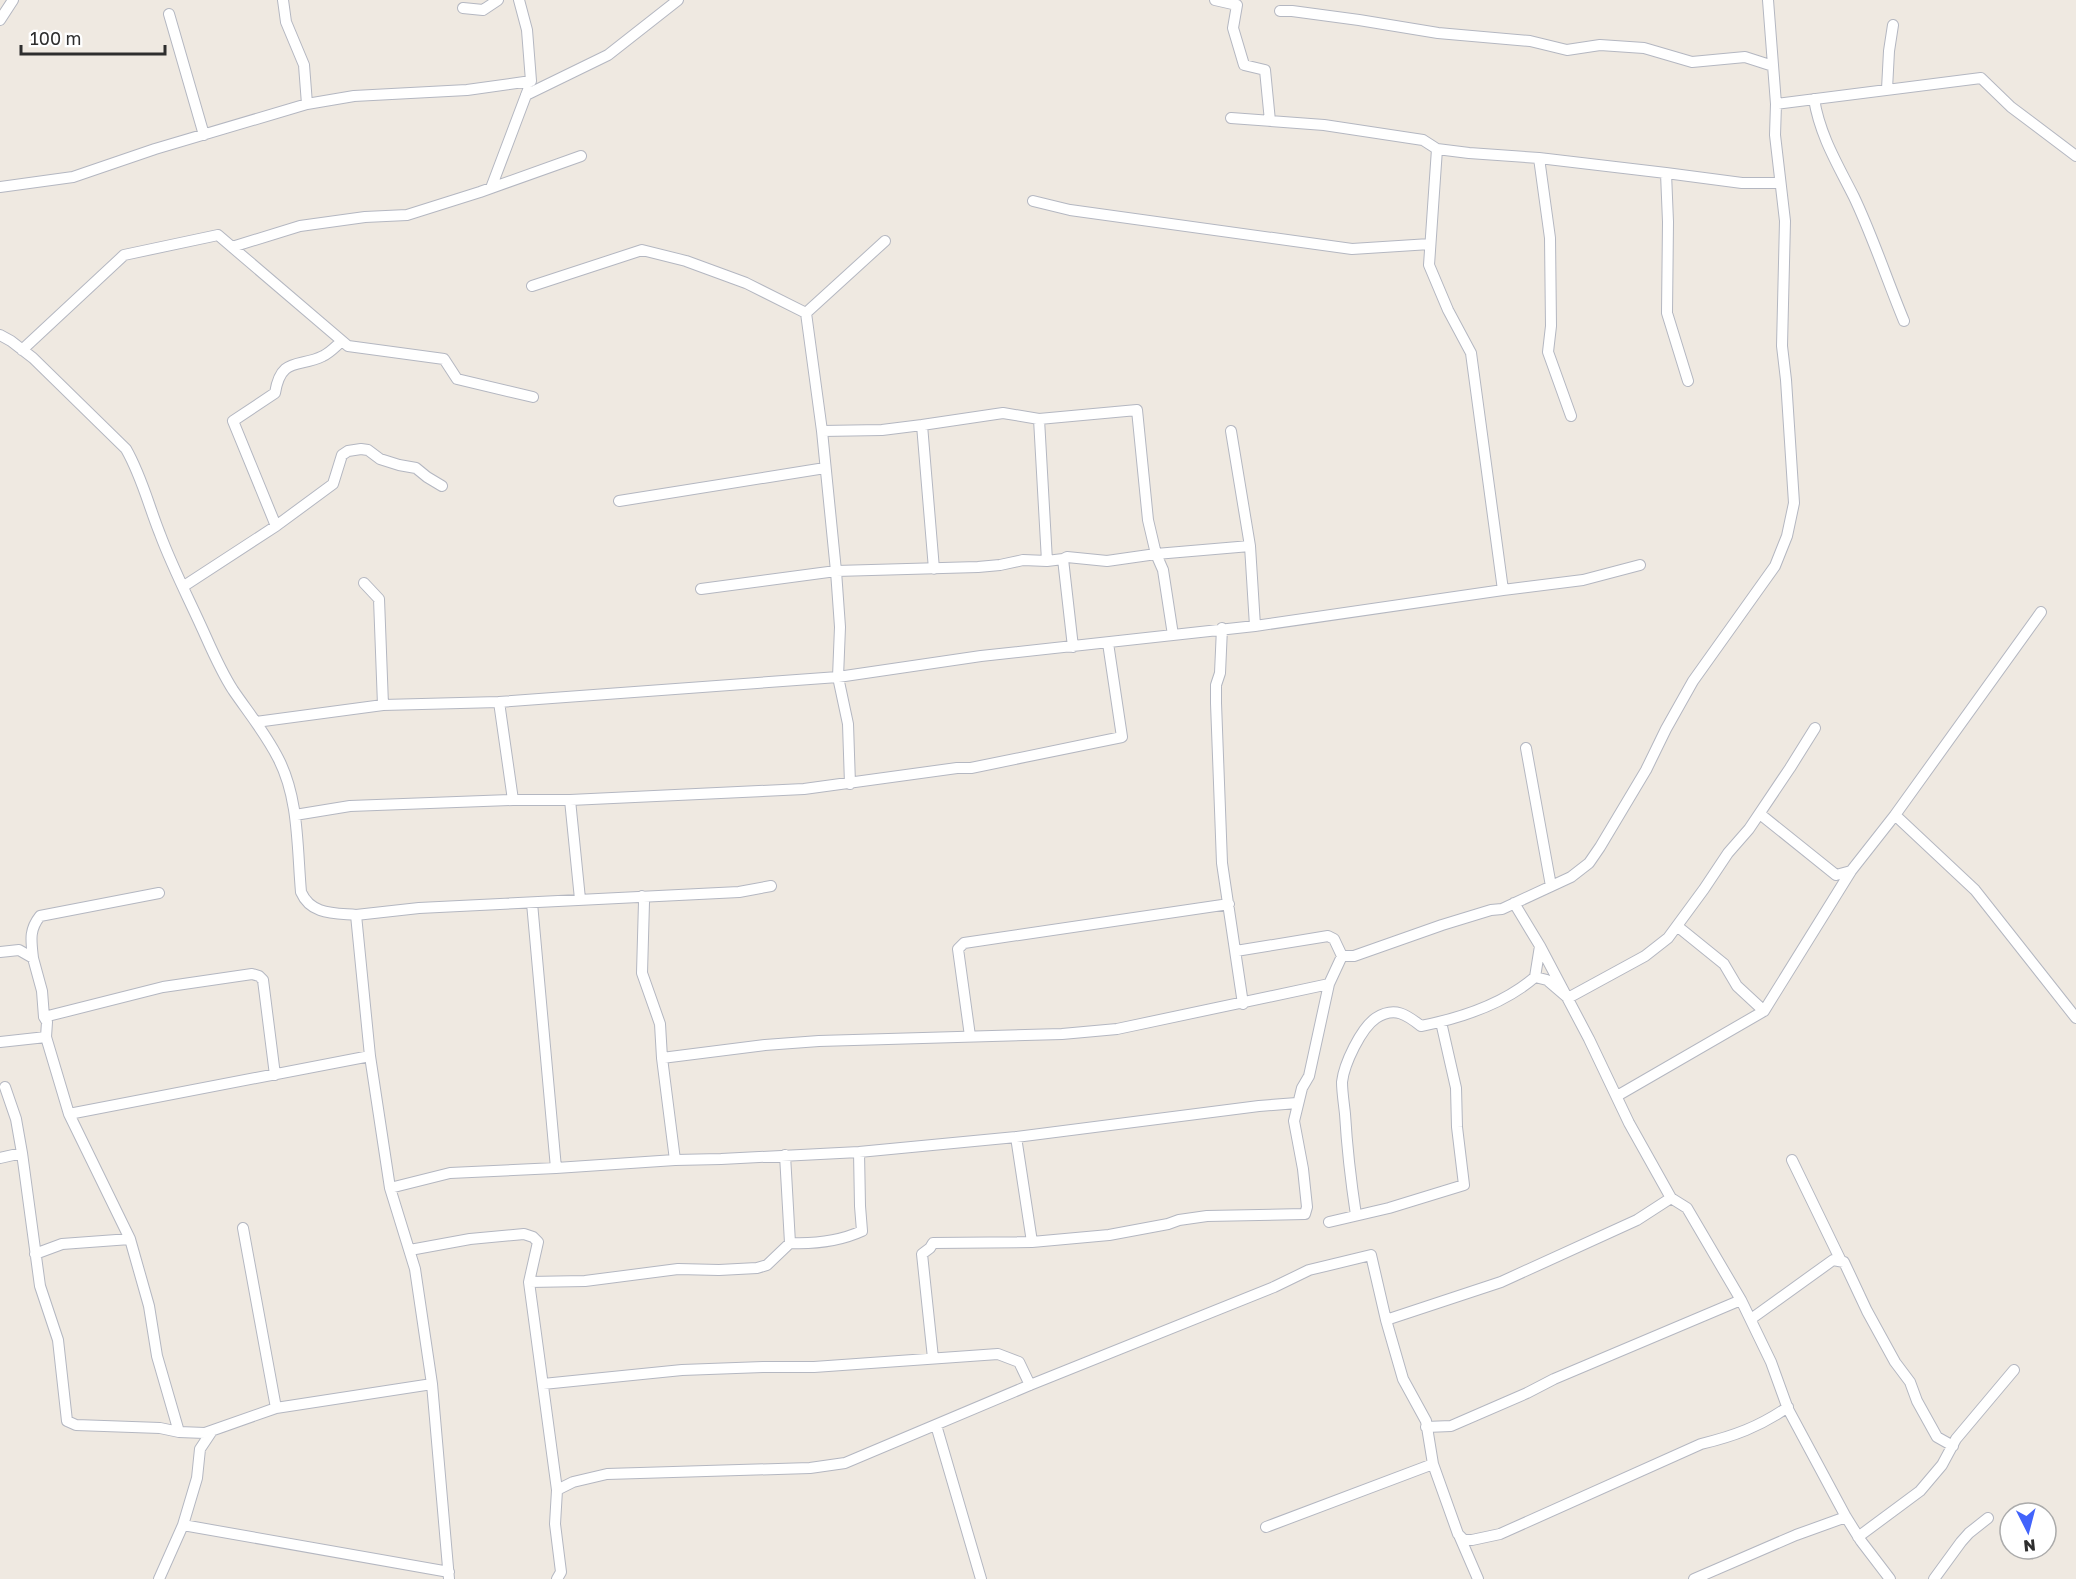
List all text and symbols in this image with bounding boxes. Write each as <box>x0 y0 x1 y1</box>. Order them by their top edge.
scale bar <box>21 18 165 56</box>
text: 100 m <box>30 27 81 49</box>
north arrow <box>1998 1501 2058 1561</box>
text: N <box>2022 1535 2037 1556</box>

